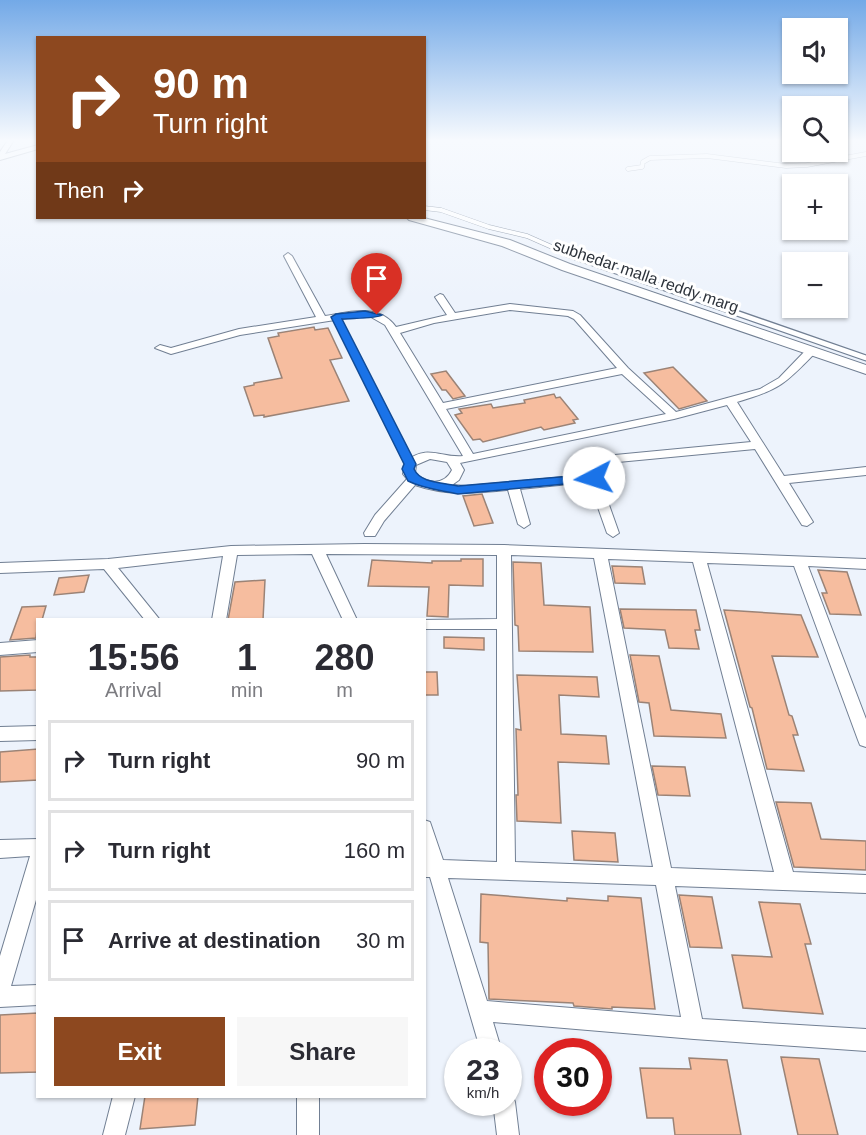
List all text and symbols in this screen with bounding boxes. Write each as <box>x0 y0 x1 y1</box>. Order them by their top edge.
map controls <box>782 18 848 318</box>
button: sound <box>782 18 848 84</box>
icon: right <box>54 60 132 138</box>
text: 90 m <box>153 60 249 107</box>
button: search <box>782 96 848 162</box>
text: Turn right <box>153 109 268 139</box>
icon: right <box>116 174 149 207</box>
button: + <box>782 174 848 240</box>
text: Then <box>54 178 104 203</box>
street label: subhedar malla reddy marg <box>551 236 741 316</box>
button: − <box>782 252 848 318</box>
pin <box>351 253 402 315</box>
icon: arrive <box>360 262 393 295</box>
position arrow <box>562 446 626 510</box>
text: 15:56 <box>87 637 179 678</box>
text: 1 <box>237 637 257 678</box>
text: 280 <box>314 637 375 678</box>
text: Arrival <box>105 679 162 701</box>
text: min <box>231 679 263 701</box>
text: m <box>336 679 353 701</box>
icon: right <box>57 744 90 777</box>
text: Turn right <box>108 748 210 773</box>
text: 90 m <box>356 748 405 773</box>
icon: right <box>57 834 90 867</box>
text: Turn right <box>108 838 210 863</box>
text: 160 m <box>344 838 405 863</box>
icon: arrive <box>57 924 90 957</box>
text: Arrive at destination <box>108 928 321 953</box>
text: 30 m <box>356 928 405 953</box>
button: Exit <box>54 1017 225 1086</box>
button: Share <box>237 1017 408 1086</box>
speed limit sign: 30 <box>534 1038 612 1116</box>
text: 23 <box>466 1053 500 1086</box>
text: km/h <box>467 1084 499 1101</box>

